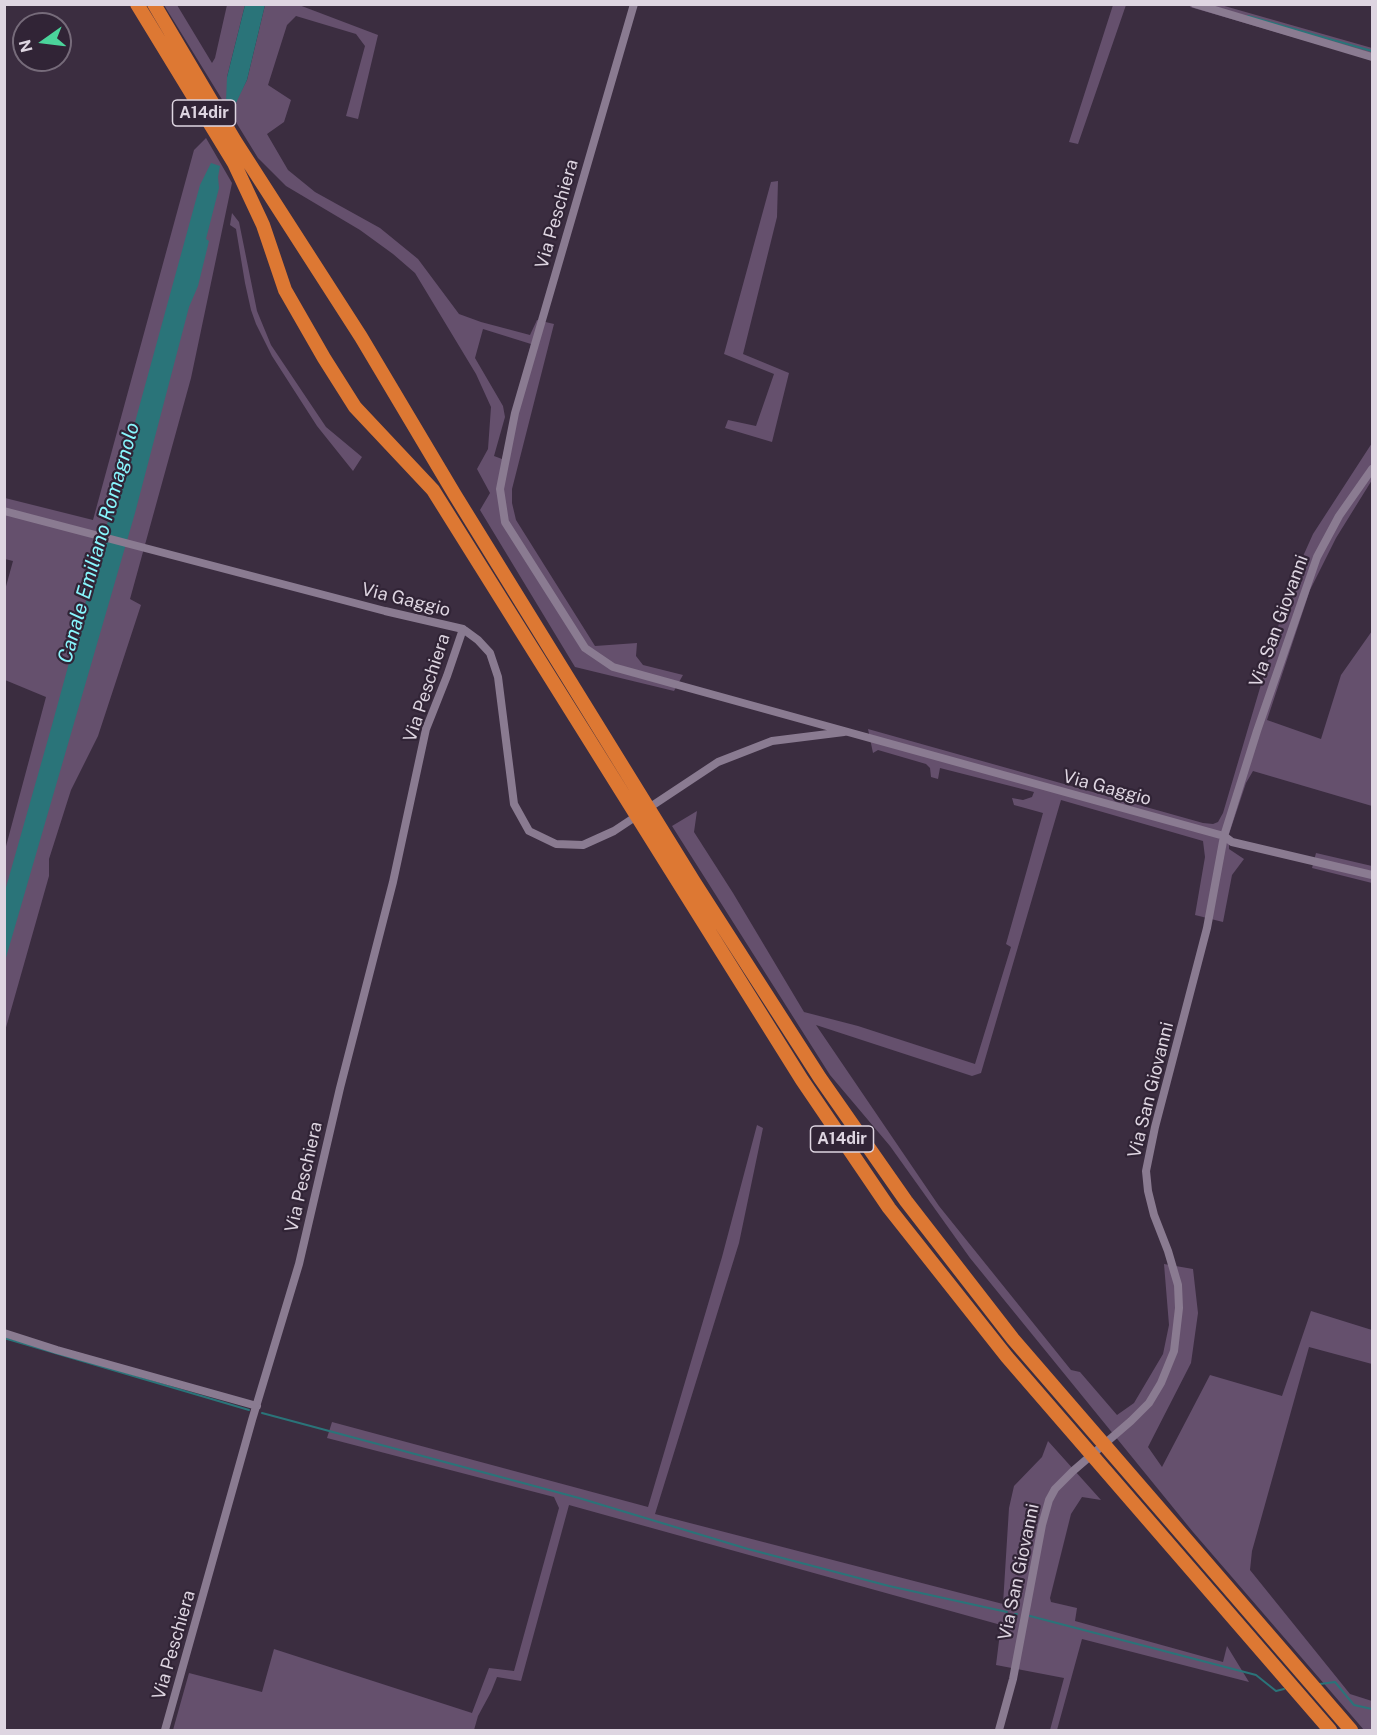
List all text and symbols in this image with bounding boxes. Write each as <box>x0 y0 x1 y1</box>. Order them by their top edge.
north arrow <box>12 12 72 72</box>
text: N <box>15 38 37 54</box>
road number: A14dir <box>172 100 236 126</box>
street label: Via Peschiera <box>531 157 583 271</box>
water label: Canale Emiliano Romagnolo <box>53 420 145 666</box>
street label: Via San Giovanni <box>1245 552 1313 690</box>
street label: Via Gaggio <box>359 579 453 621</box>
street label: Via Peschiera <box>399 631 455 745</box>
street label: Via Gaggio <box>1060 766 1154 810</box>
street label: Via San Giovanni <box>1124 1020 1178 1160</box>
street label: Via Peschiera <box>281 1120 327 1234</box>
road number: A14dir <box>810 1126 874 1152</box>
street label: Via San Giovanni <box>994 1502 1044 1642</box>
street label: Via Peschiera <box>148 1588 200 1702</box>

